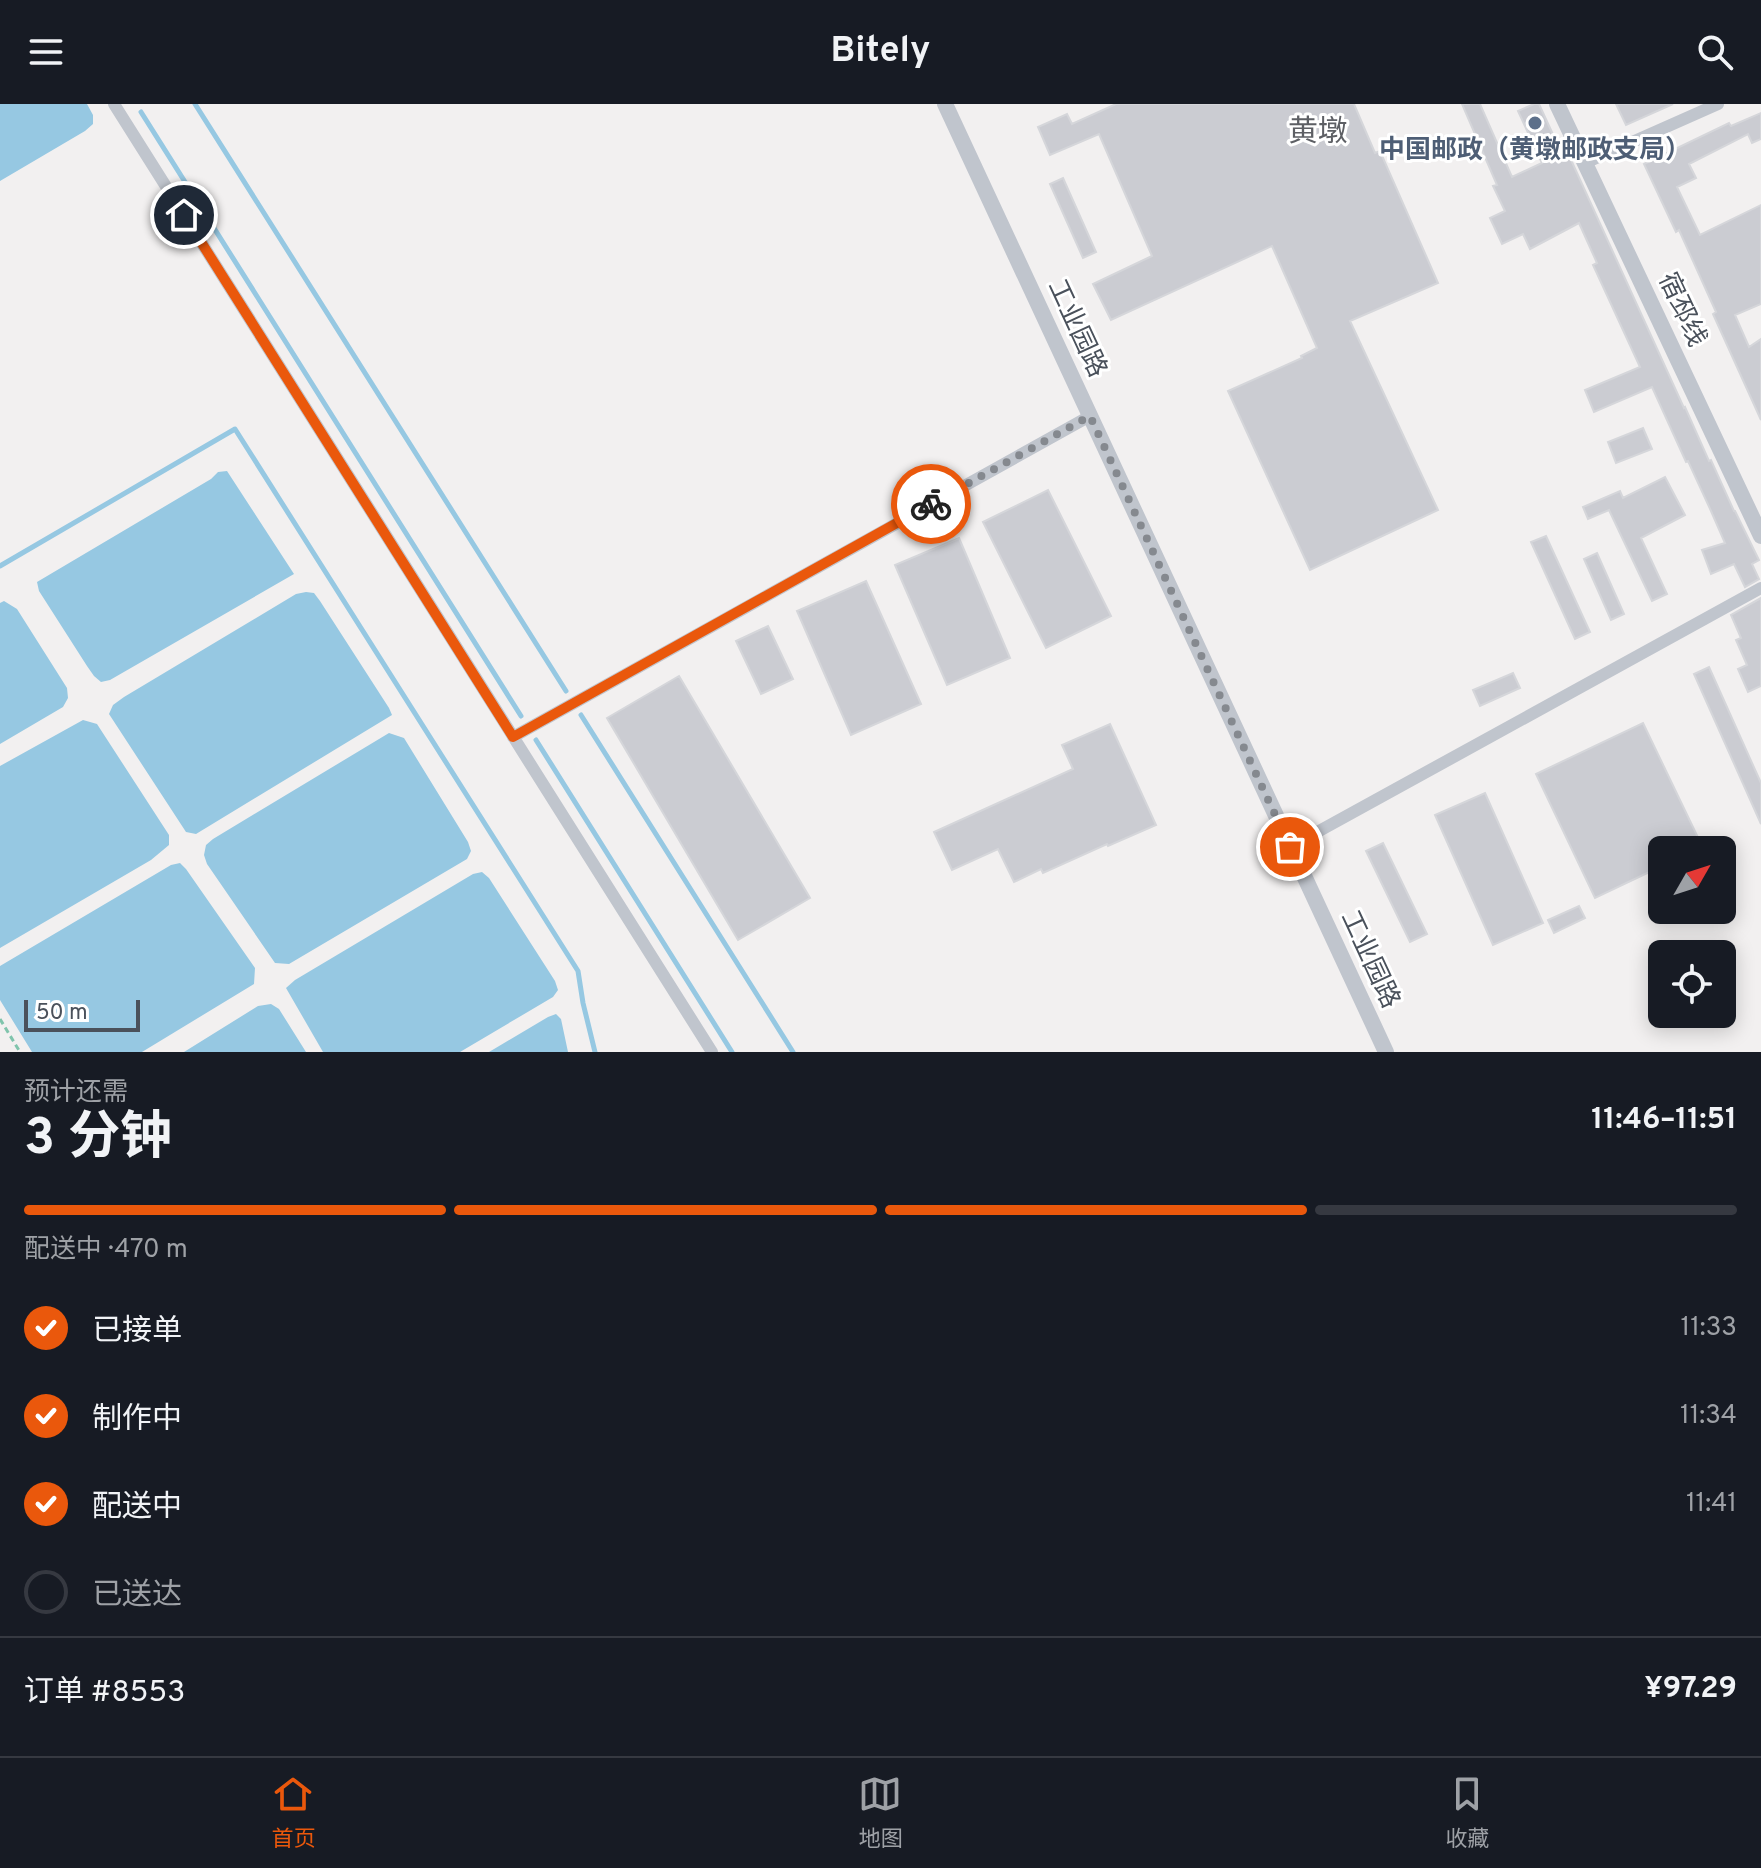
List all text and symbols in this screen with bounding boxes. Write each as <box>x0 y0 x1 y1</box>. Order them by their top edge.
text: Bitely <box>831 29 930 75</box>
icon: menu <box>24 30 68 74</box>
icon: search <box>1693 30 1737 74</box>
marker: 中国邮政（黄墩邮政支局） <box>1526 114 1544 132</box>
district label: 黄墩 <box>1288 115 1348 152</box>
place label: 中国邮政（黄墩邮政支局） <box>1379 135 1691 168</box>
pin <box>150 181 218 249</box>
icon: home <box>162 193 206 237</box>
street label: 宿邳线 <box>1650 268 1712 352</box>
street label: 工业园路 <box>1039 275 1113 383</box>
courier <box>891 464 971 544</box>
icon: bike <box>909 482 953 526</box>
pin <box>1256 813 1324 881</box>
icon: bag <box>1268 825 1312 869</box>
north arrow <box>1648 836 1736 924</box>
map controls <box>1648 836 1736 1028</box>
street label: 工业园路 <box>1332 906 1406 1014</box>
button: locate <box>1648 940 1736 1028</box>
scale bar <box>24 996 140 1032</box>
text: 50 m <box>36 1000 88 1027</box>
text: 预计还需 <box>24 1077 128 1110</box>
text: 11:46–11:51 <box>1591 1102 1737 1139</box>
text: 3 分钟 <box>24 1107 172 1173</box>
text: 配送中 · 470 m <box>24 1234 188 1267</box>
icon: check <box>24 1306 68 1350</box>
text: 11:33 <box>1680 1312 1737 1345</box>
text: 已接单 <box>92 1314 182 1351</box>
icon: check <box>24 1394 68 1438</box>
text: 11:34 <box>1680 1400 1737 1433</box>
text: 制作中 <box>92 1402 182 1439</box>
icon: check <box>24 1482 68 1526</box>
text: 11:41 <box>1686 1488 1737 1521</box>
text: 配送中 <box>92 1490 182 1527</box>
text: 已送达 <box>92 1578 182 1615</box>
text: ¥97.29 <box>1645 1671 1737 1708</box>
text: 订单 #8553 <box>24 1675 185 1712</box>
tab: 首页 <box>271 1772 316 1854</box>
tab: 地图 <box>858 1772 903 1854</box>
tab: 收藏 <box>1445 1772 1490 1854</box>

